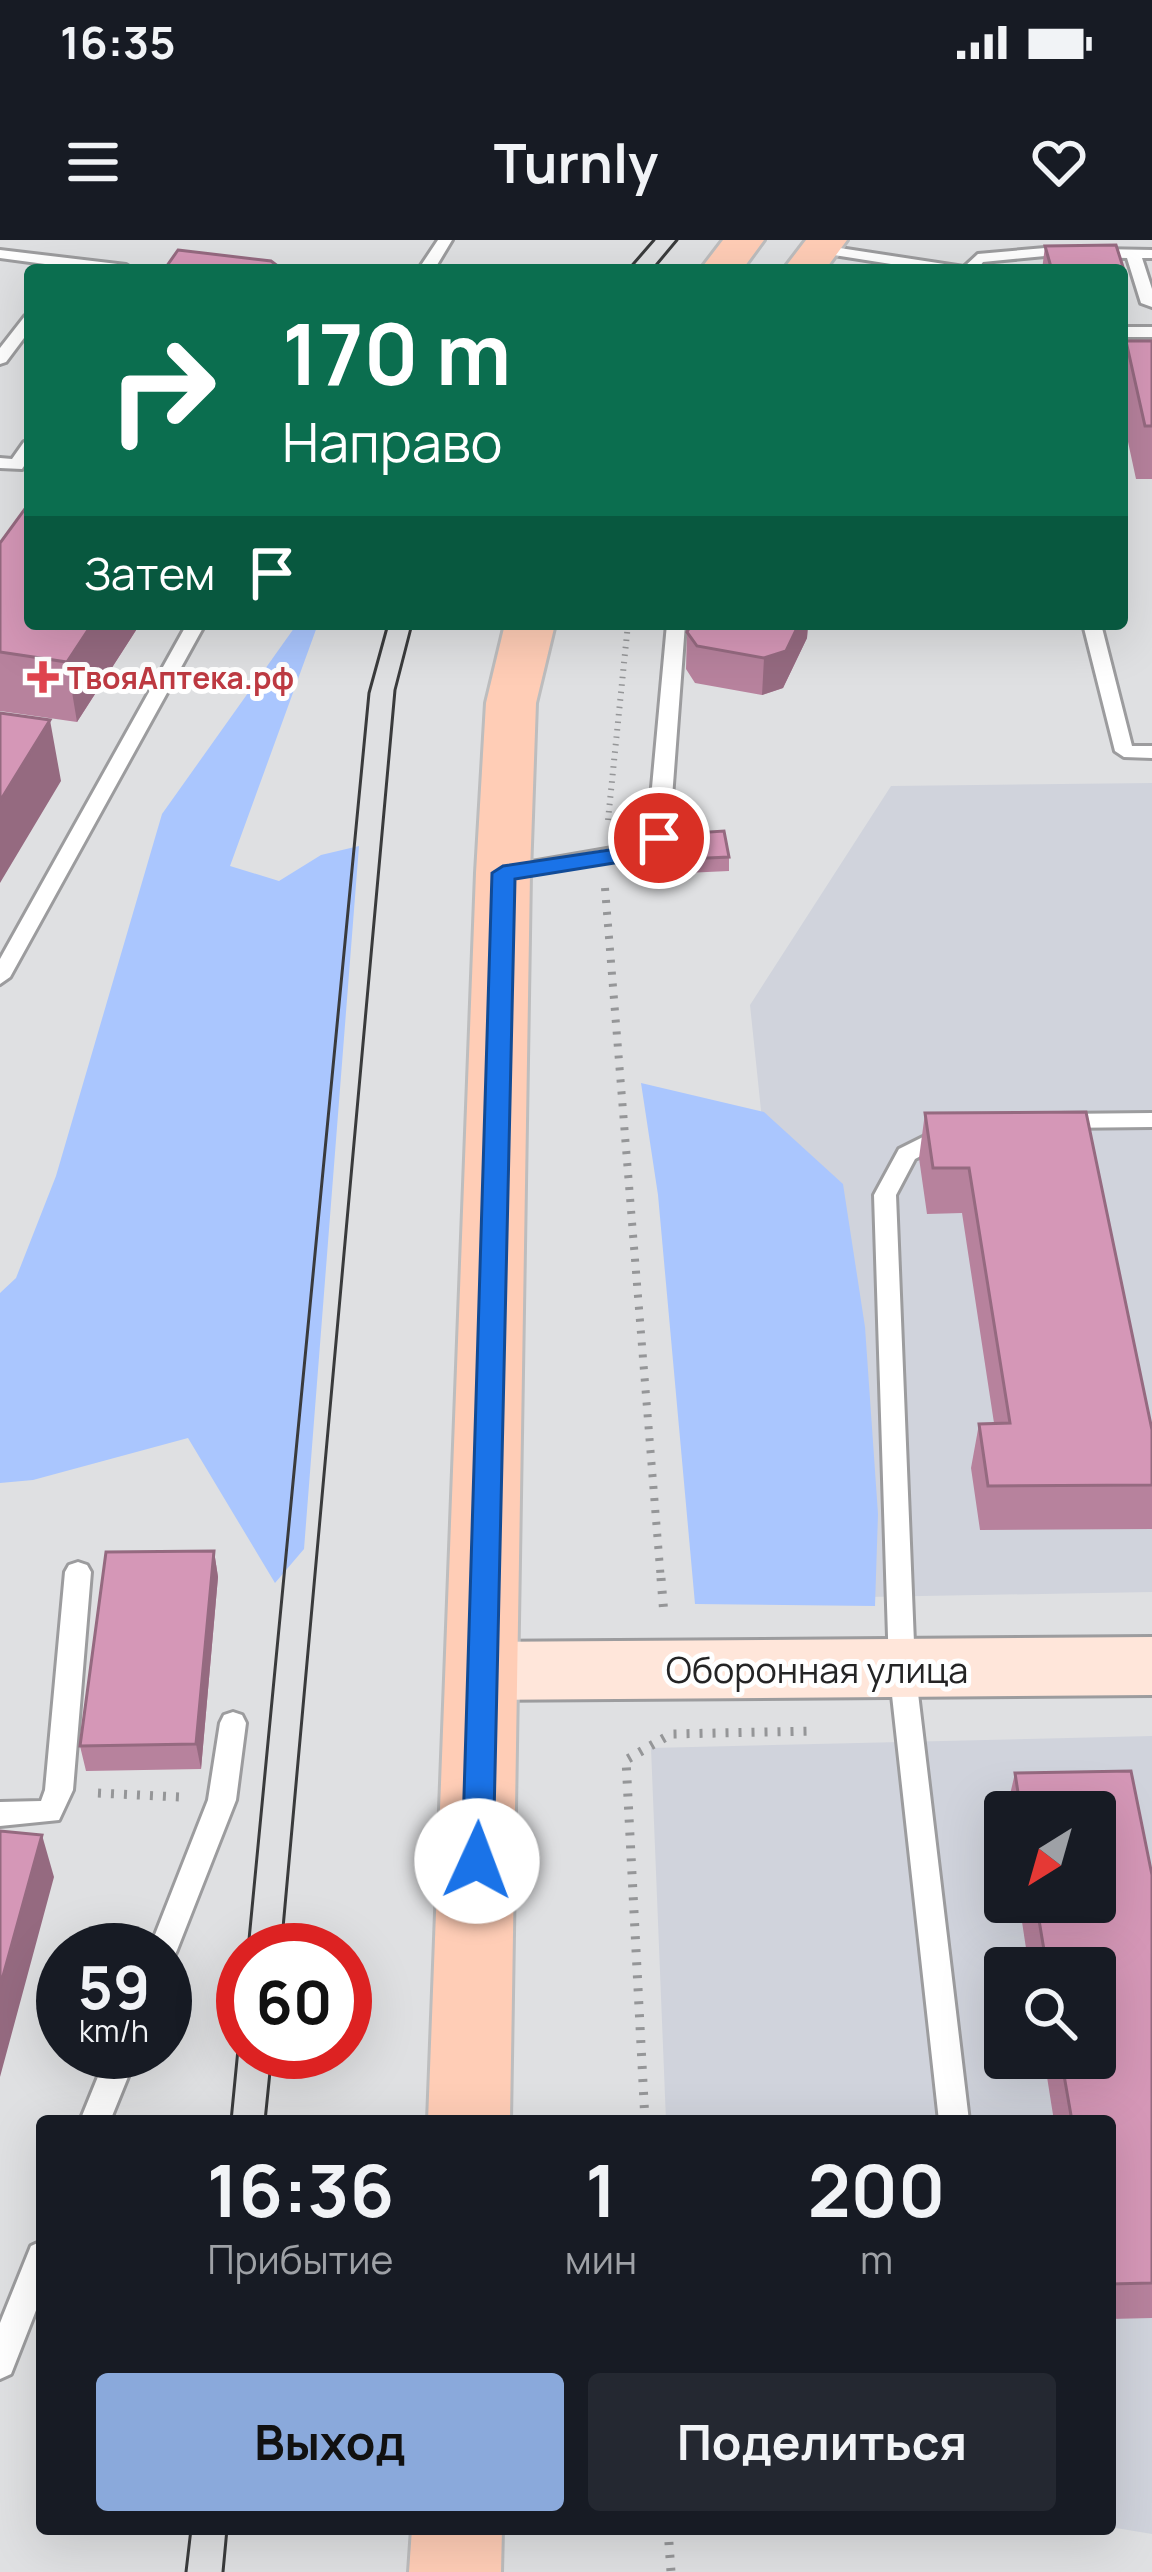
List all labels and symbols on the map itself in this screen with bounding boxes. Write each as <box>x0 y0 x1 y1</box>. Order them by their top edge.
place label: ТвояАптека.рф <box>67 657 294 698</box>
marker: ТвояАптека.рф <box>30 664 56 690</box>
pin <box>608 787 710 889</box>
street label: Оборонная улица <box>666 1645 968 1694</box>
north arrow <box>984 1791 1116 1923</box>
position arrow <box>414 1798 540 1924</box>
speed limit sign: 60 <box>216 1923 372 2079</box>

